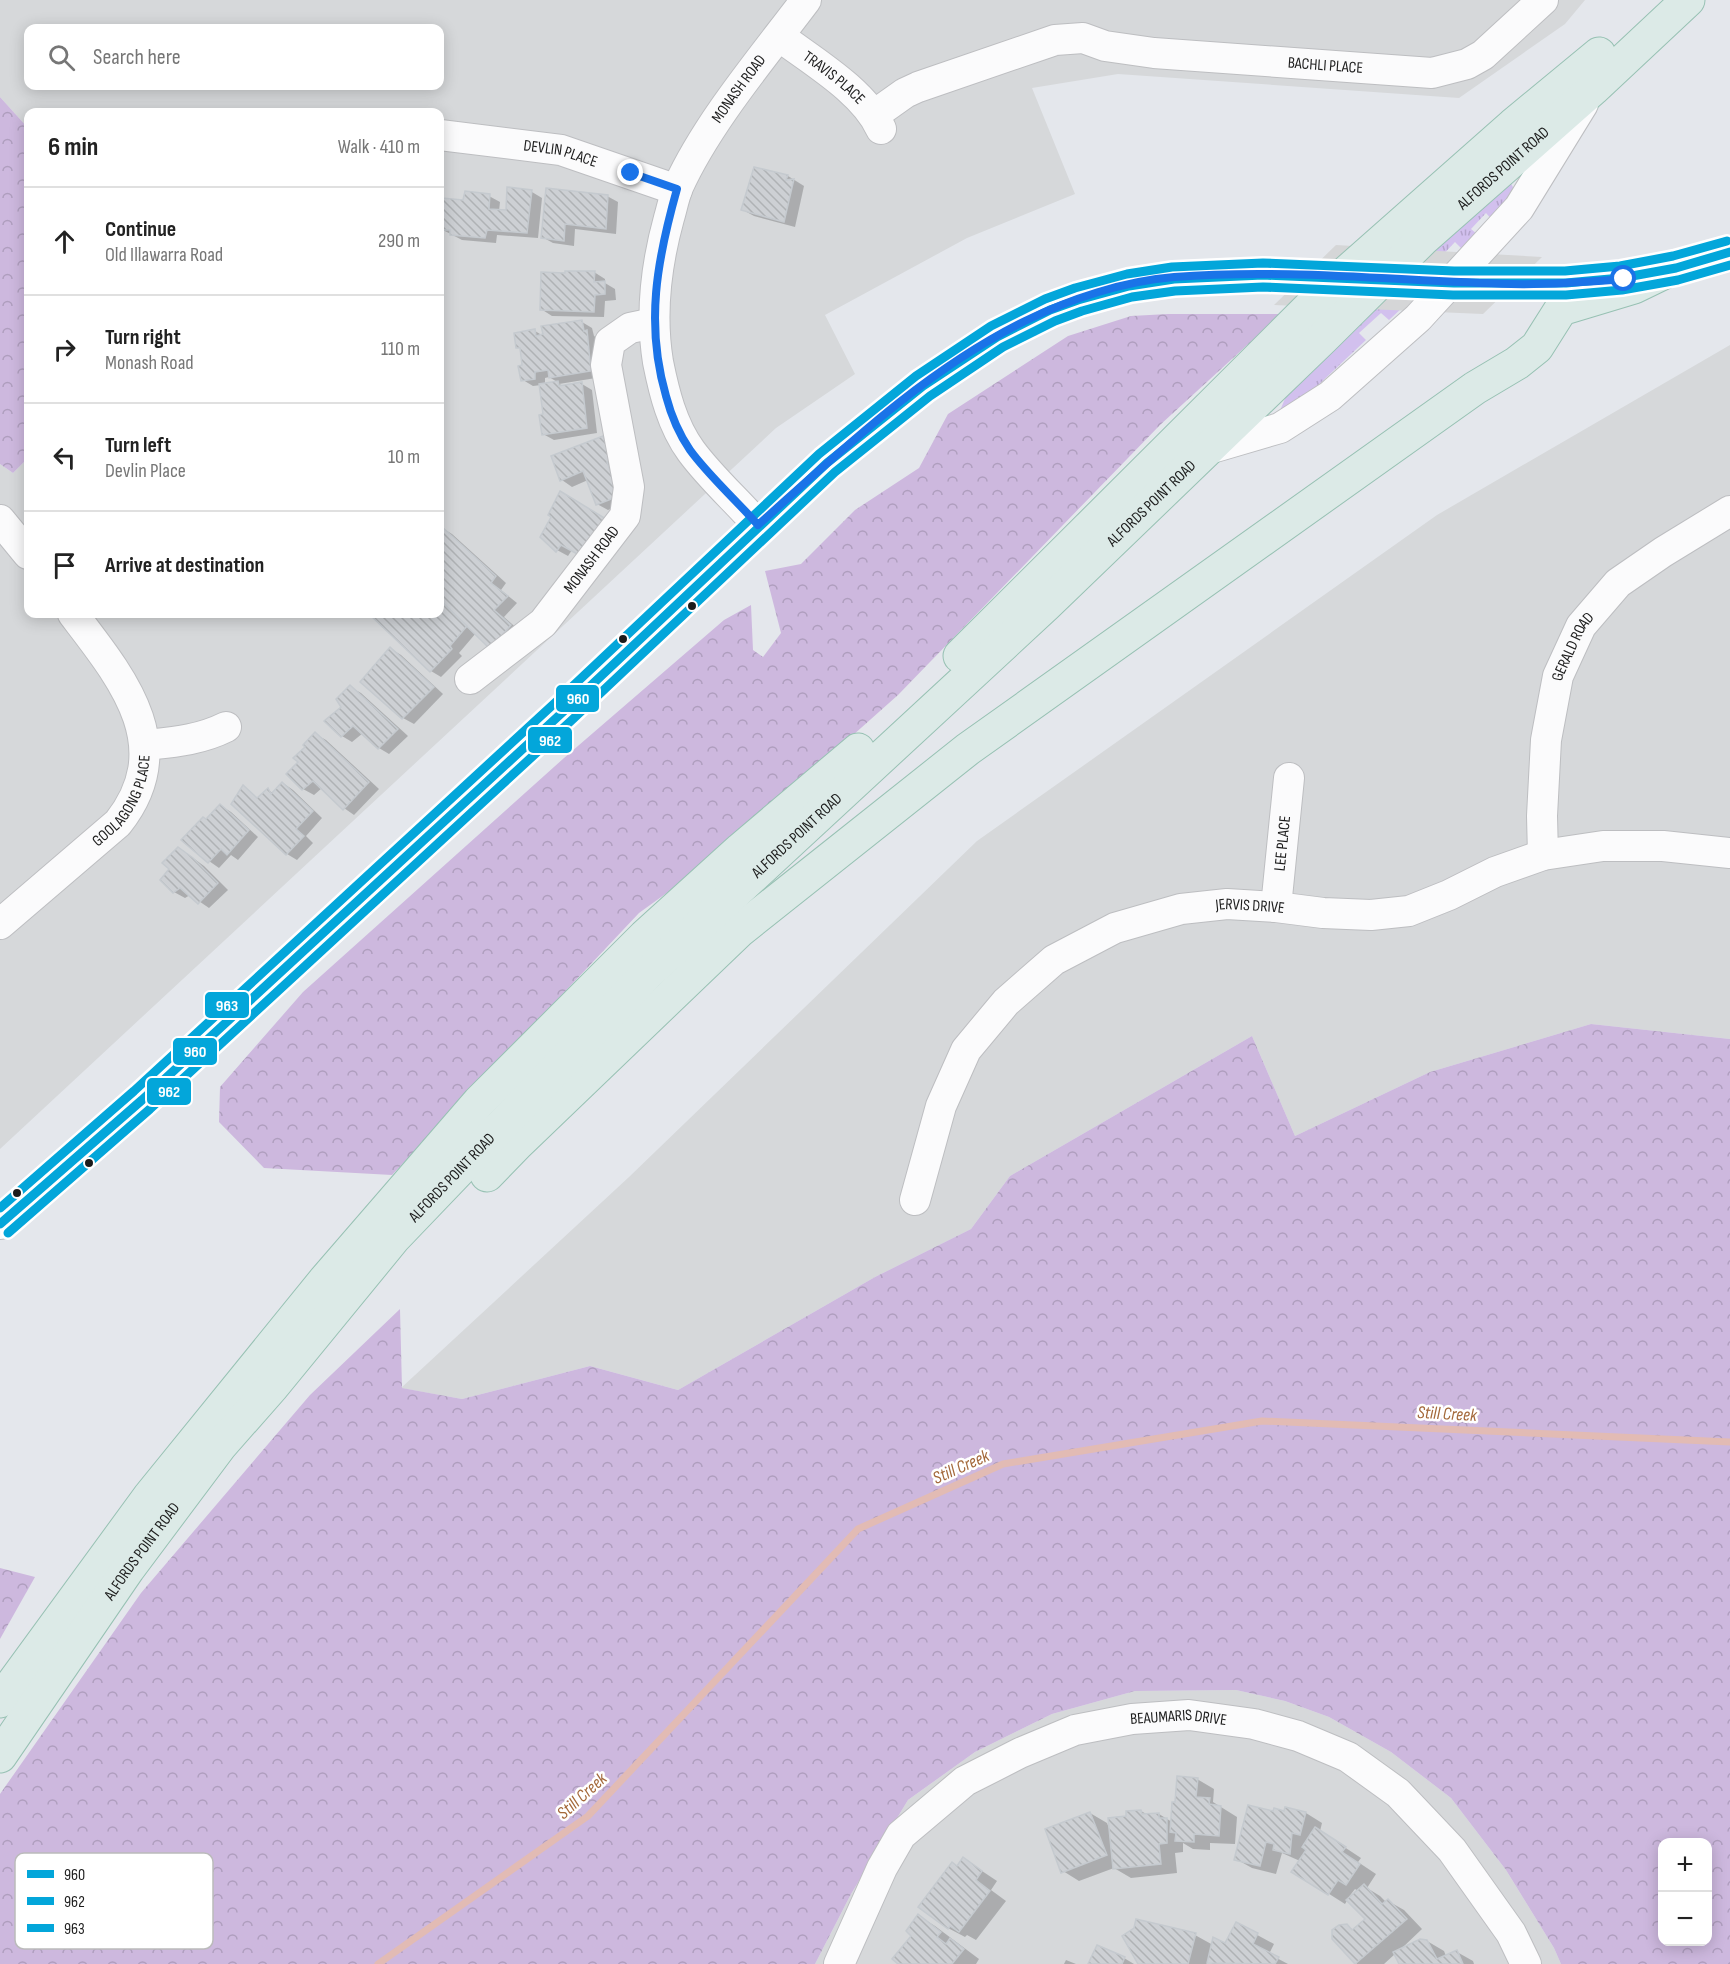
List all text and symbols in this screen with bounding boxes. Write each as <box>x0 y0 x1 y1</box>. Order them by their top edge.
search box <box>24 24 444 90</box>
icon: search <box>45 41 78 74</box>
text: Search here <box>93 44 180 71</box>
street label: TRAVIS PLACE <box>799 47 869 108</box>
street label: MONASH ROAD <box>708 51 770 127</box>
street label: BACHLI PLACE <box>1287 53 1364 78</box>
street label: ALFORDS POINT ROAD <box>1453 123 1553 215</box>
text: 6 min <box>48 132 98 163</box>
text: Walk · 410 m <box>338 135 420 159</box>
street label: DEVLIN PLACE <box>522 136 600 171</box>
route end <box>617 159 643 185</box>
text: Continue <box>105 216 176 243</box>
icon: ahead <box>48 225 81 258</box>
text: 290 m <box>378 229 420 253</box>
text: Old Illawarra Road <box>105 243 223 267</box>
route start <box>1610 265 1636 291</box>
text: Turn right <box>105 324 181 351</box>
icon: right <box>48 333 81 366</box>
text: 110 m <box>381 337 420 361</box>
text: Monash Road <box>105 351 194 375</box>
text: Turn left <box>105 432 171 459</box>
icon: left <box>48 441 81 474</box>
text: 10 m <box>388 445 420 469</box>
street label: ALFORDS POINT ROAD <box>1102 456 1200 551</box>
text: Devlin Place <box>105 459 186 483</box>
street label: MONASH ROAD <box>560 522 624 597</box>
icon: arrive <box>48 549 81 582</box>
text: Arrive at destination <box>105 552 264 579</box>
unlabelled marker <box>686 600 698 612</box>
street label: GERALD ROAD <box>1548 608 1598 682</box>
unlabelled marker <box>617 633 629 645</box>
line badge: 960 <box>555 684 600 713</box>
text: 960 <box>567 690 589 709</box>
line badge: 962 <box>527 726 573 754</box>
text: 962 <box>539 732 561 751</box>
street label: GOOLAGONG PLACE <box>88 755 154 850</box>
street label: ALFORDS POINT ROAD <box>747 789 846 883</box>
street label: LEE PLACE <box>1270 815 1295 872</box>
street label: JERVIS DRIVE <box>1213 894 1286 918</box>
line badge: 963 <box>204 991 250 1019</box>
text: 963 <box>216 997 238 1016</box>
line badge: 960 <box>172 1037 218 1066</box>
text: 960 <box>184 1043 206 1062</box>
line badge: 962 <box>146 1077 192 1106</box>
text: 962 <box>158 1083 180 1102</box>
street label: ALFORDS POINT ROAD <box>404 1129 499 1227</box>
unlabelled marker <box>83 1157 95 1169</box>
unlabelled marker <box>11 1187 23 1199</box>
water label: Still Creek <box>1417 1402 1479 1426</box>
water label: Still Creek <box>929 1445 994 1489</box>
street label: ALFORDS POINT ROAD <box>99 1499 184 1605</box>
street label: BEAUMARIS DRIVE <box>1129 1705 1228 1730</box>
water label: Still Creek <box>553 1767 612 1824</box>
map controls <box>1658 1838 1712 1946</box>
button: + <box>1658 1838 1712 1892</box>
legend <box>15 1853 213 1949</box>
text: 960 <box>64 1866 85 1885</box>
button: − <box>1658 1892 1712 1946</box>
text: 962 <box>64 1893 85 1912</box>
text: 963 <box>64 1920 85 1939</box>

